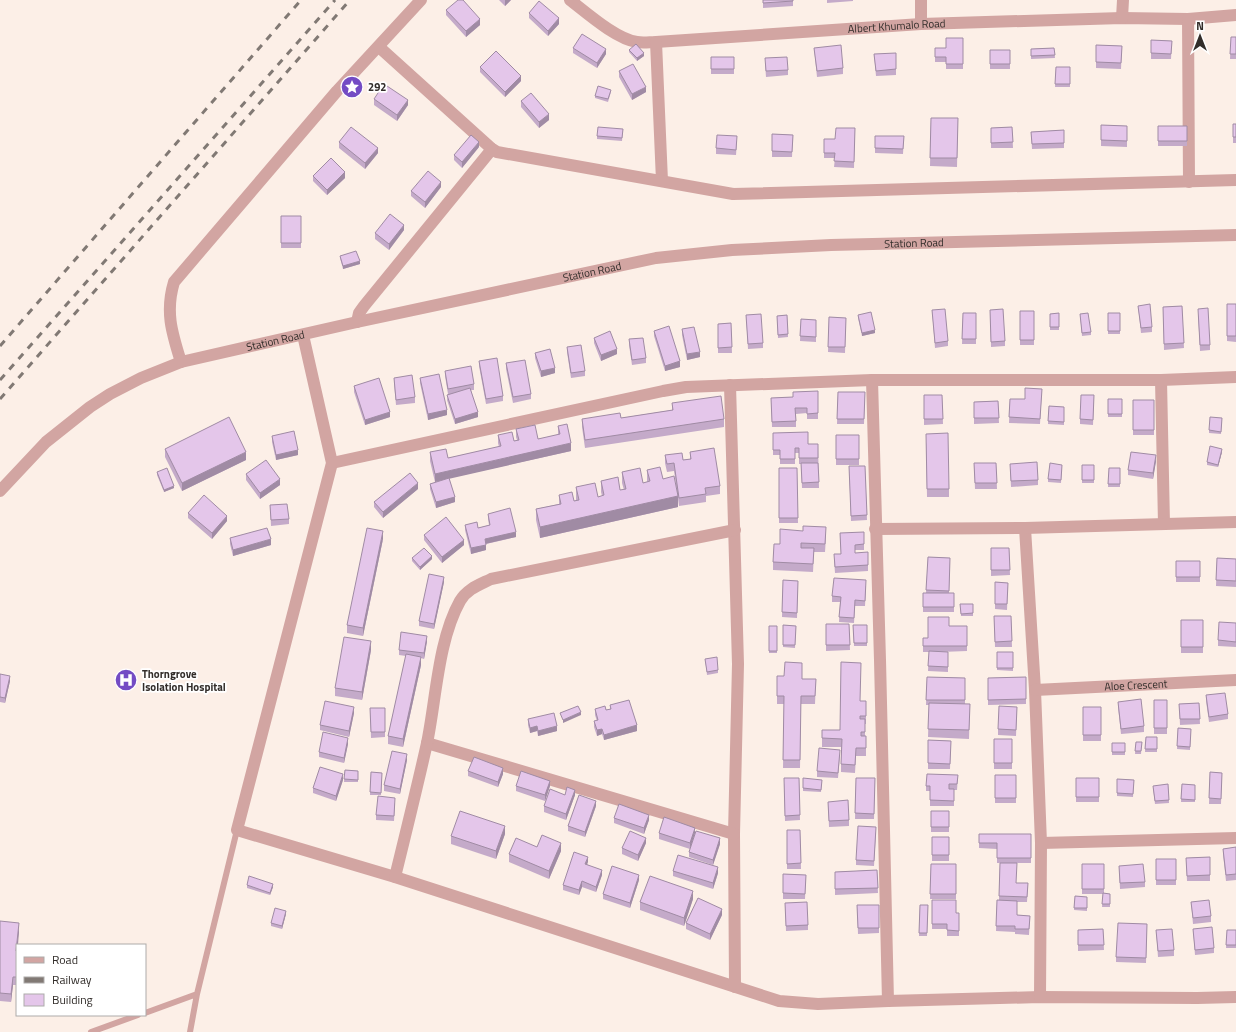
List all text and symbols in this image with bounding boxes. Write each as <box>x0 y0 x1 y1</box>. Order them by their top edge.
street label: Albert Khumalo Road <box>847 15 946 37</box>
north arrow <box>1180 16 1220 56</box>
text: N <box>1196 18 1204 34</box>
place icon: 292 <box>339 74 365 100</box>
place label: 292 <box>368 79 386 95</box>
street label: Station Road <box>884 234 944 252</box>
street label: Station Road <box>561 258 623 286</box>
street label: Station Road <box>245 326 306 355</box>
place label: Thorngrove Isolation Hospital <box>142 666 226 695</box>
hospital icon: Thorngrove Isolation Hospital <box>113 667 139 693</box>
street label: Aloe Crescent <box>1104 675 1168 695</box>
legend <box>16 944 146 1016</box>
text: Road <box>52 950 78 969</box>
text: Railway <box>52 970 92 989</box>
text: Building <box>52 990 93 1009</box>

